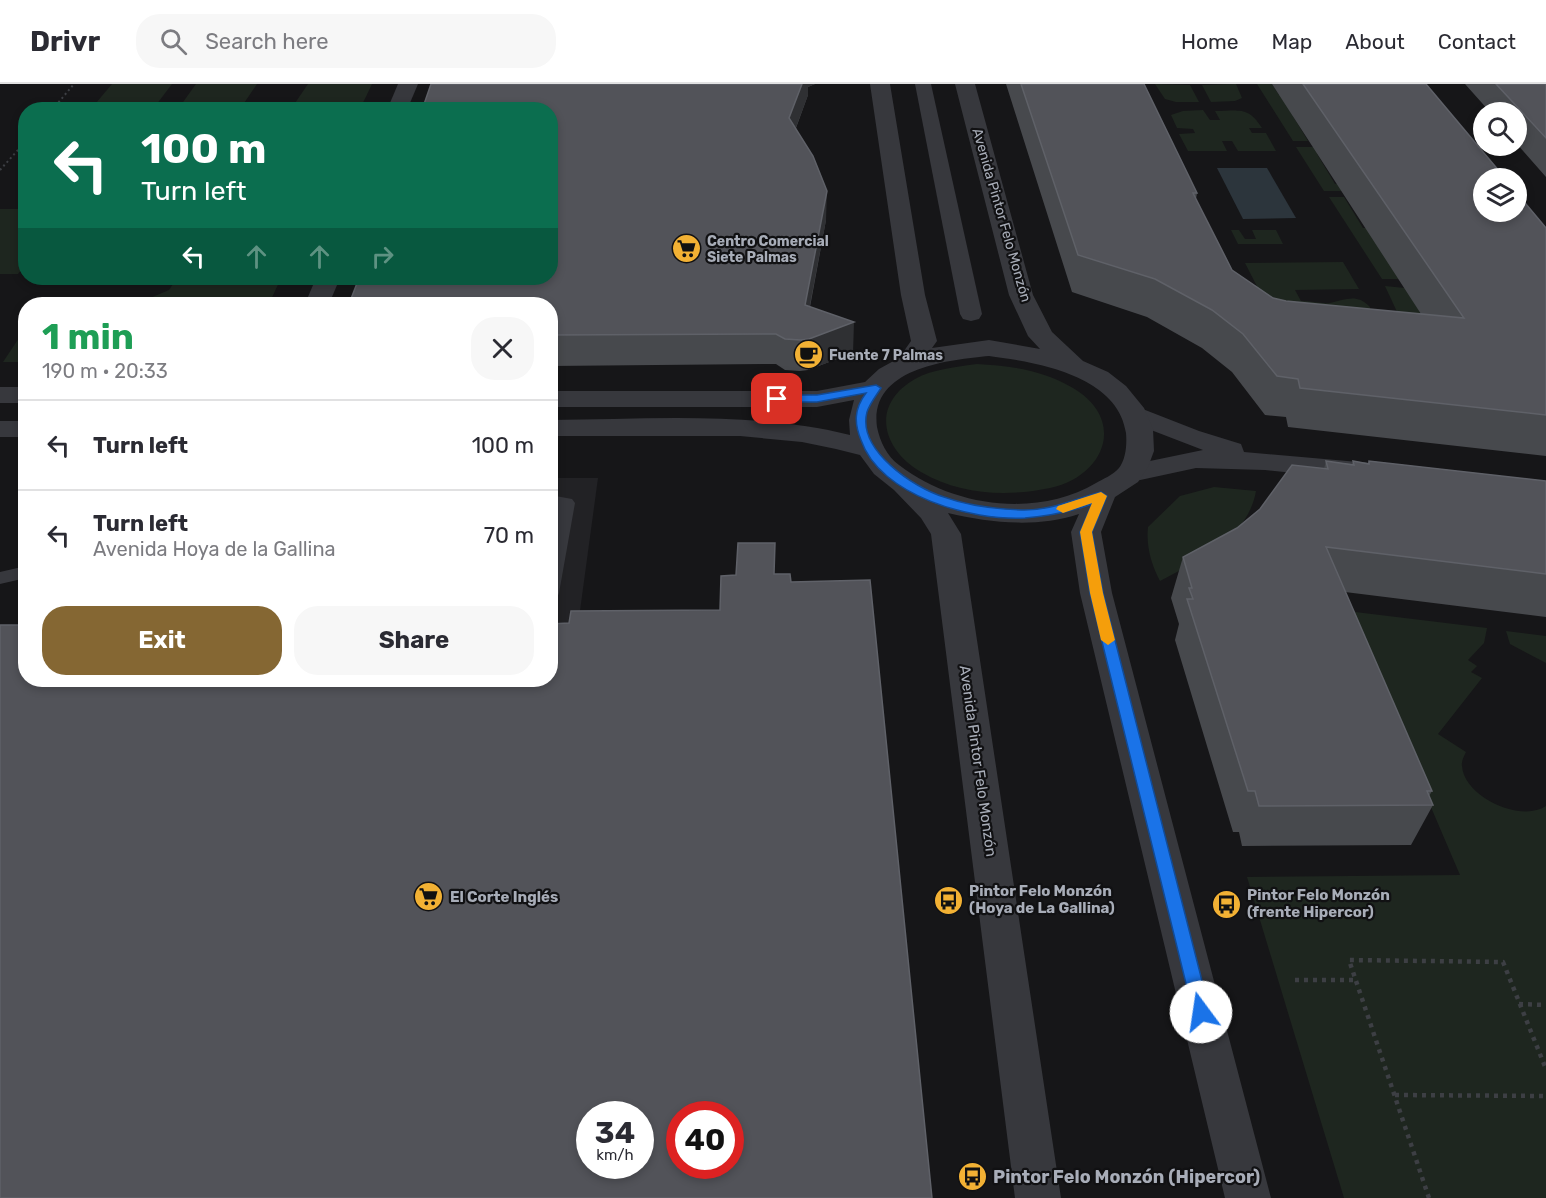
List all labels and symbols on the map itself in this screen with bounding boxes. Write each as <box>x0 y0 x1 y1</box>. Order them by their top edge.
street label: Avenida Pintor Felo Monzón <box>969 126 1035 304</box>
supermarket icon: Centro Comercial Siete Palmas <box>670 233 702 265</box>
place label: Centro Comercial Siete Palmas <box>707 233 829 266</box>
cafe icon: Fuente 7 Palmas <box>792 339 824 371</box>
place label: Fuente 7 Palmas <box>829 347 943 364</box>
pin <box>751 373 802 424</box>
street label: Avenida Pintor Felo Monzón <box>956 664 1000 858</box>
supermarket icon: El Corte Inglés <box>413 881 445 913</box>
place label: Pintor Felo Monzón (Hoya de La Gallina) <box>969 882 1115 917</box>
bus stop icon: Pintor Felo Monzón (Hoya de La Gallina) <box>932 884 964 916</box>
place label: Pintor Felo Monzón (frente Hipercor) <box>1247 886 1390 921</box>
place label: El Corte Inglés <box>450 888 558 906</box>
bus stop icon: Pintor Felo Monzón (frente Hipercor) <box>1210 888 1242 920</box>
position arrow <box>1169 980 1233 1044</box>
speed limit sign: 40 <box>666 1101 744 1179</box>
bus stop icon: Pintor Felo Monzón (Hipercor) <box>956 1161 988 1193</box>
place label: Pintor Felo Monzón (Hipercor) <box>993 1166 1260 1188</box>

